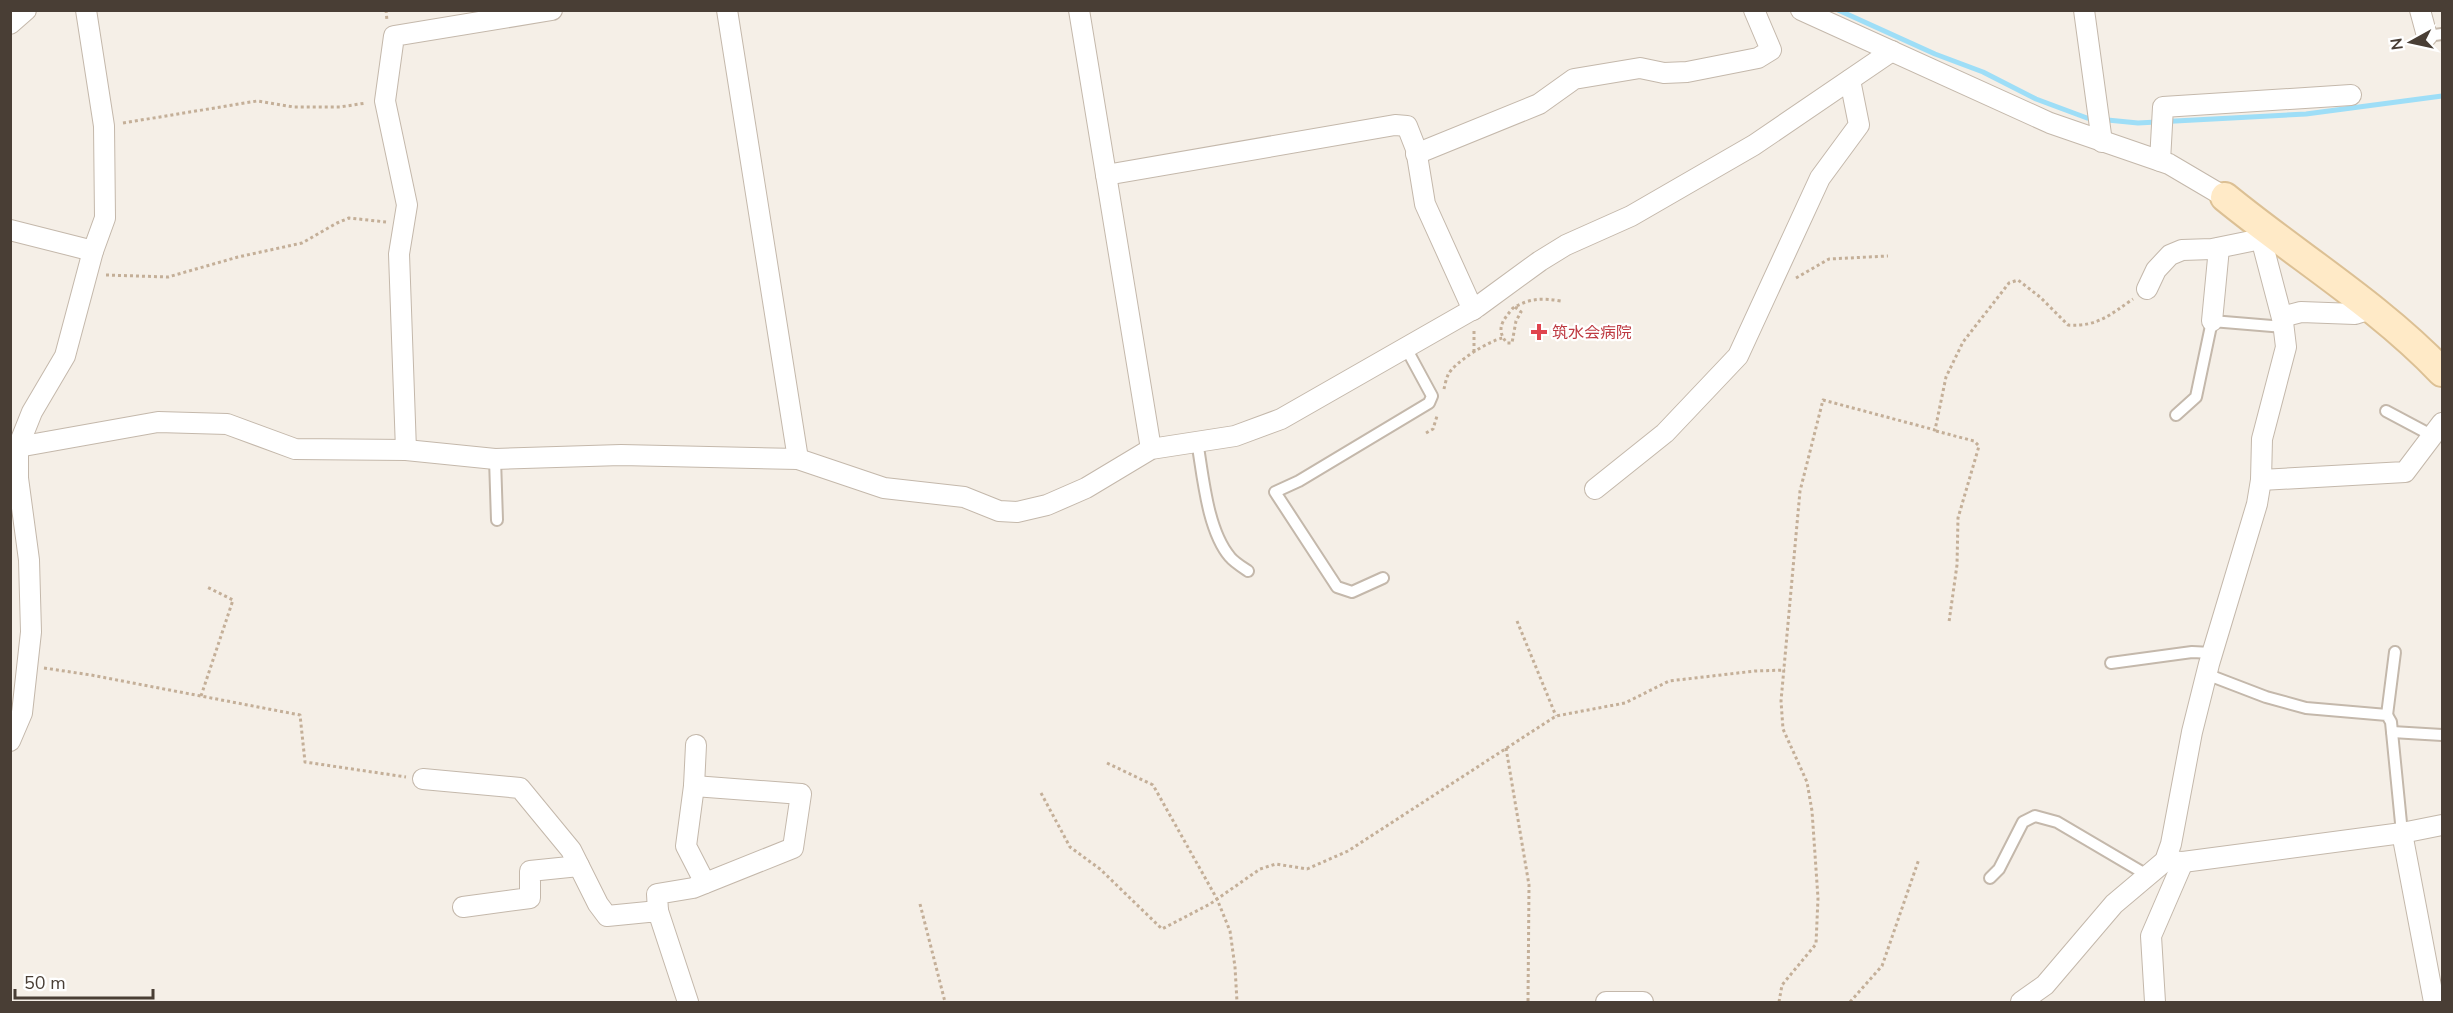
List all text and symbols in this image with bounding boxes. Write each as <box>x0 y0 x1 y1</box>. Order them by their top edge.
north arrow <box>2381 12 2441 72</box>
text: N <box>2385 36 2409 51</box>
place label: 筑水会病院 <box>1552 322 1632 344</box>
marker: 筑水会病院 <box>1530 323 1548 341</box>
scale bar <box>15 962 153 1000</box>
text: 50 m <box>24 971 66 995</box>

